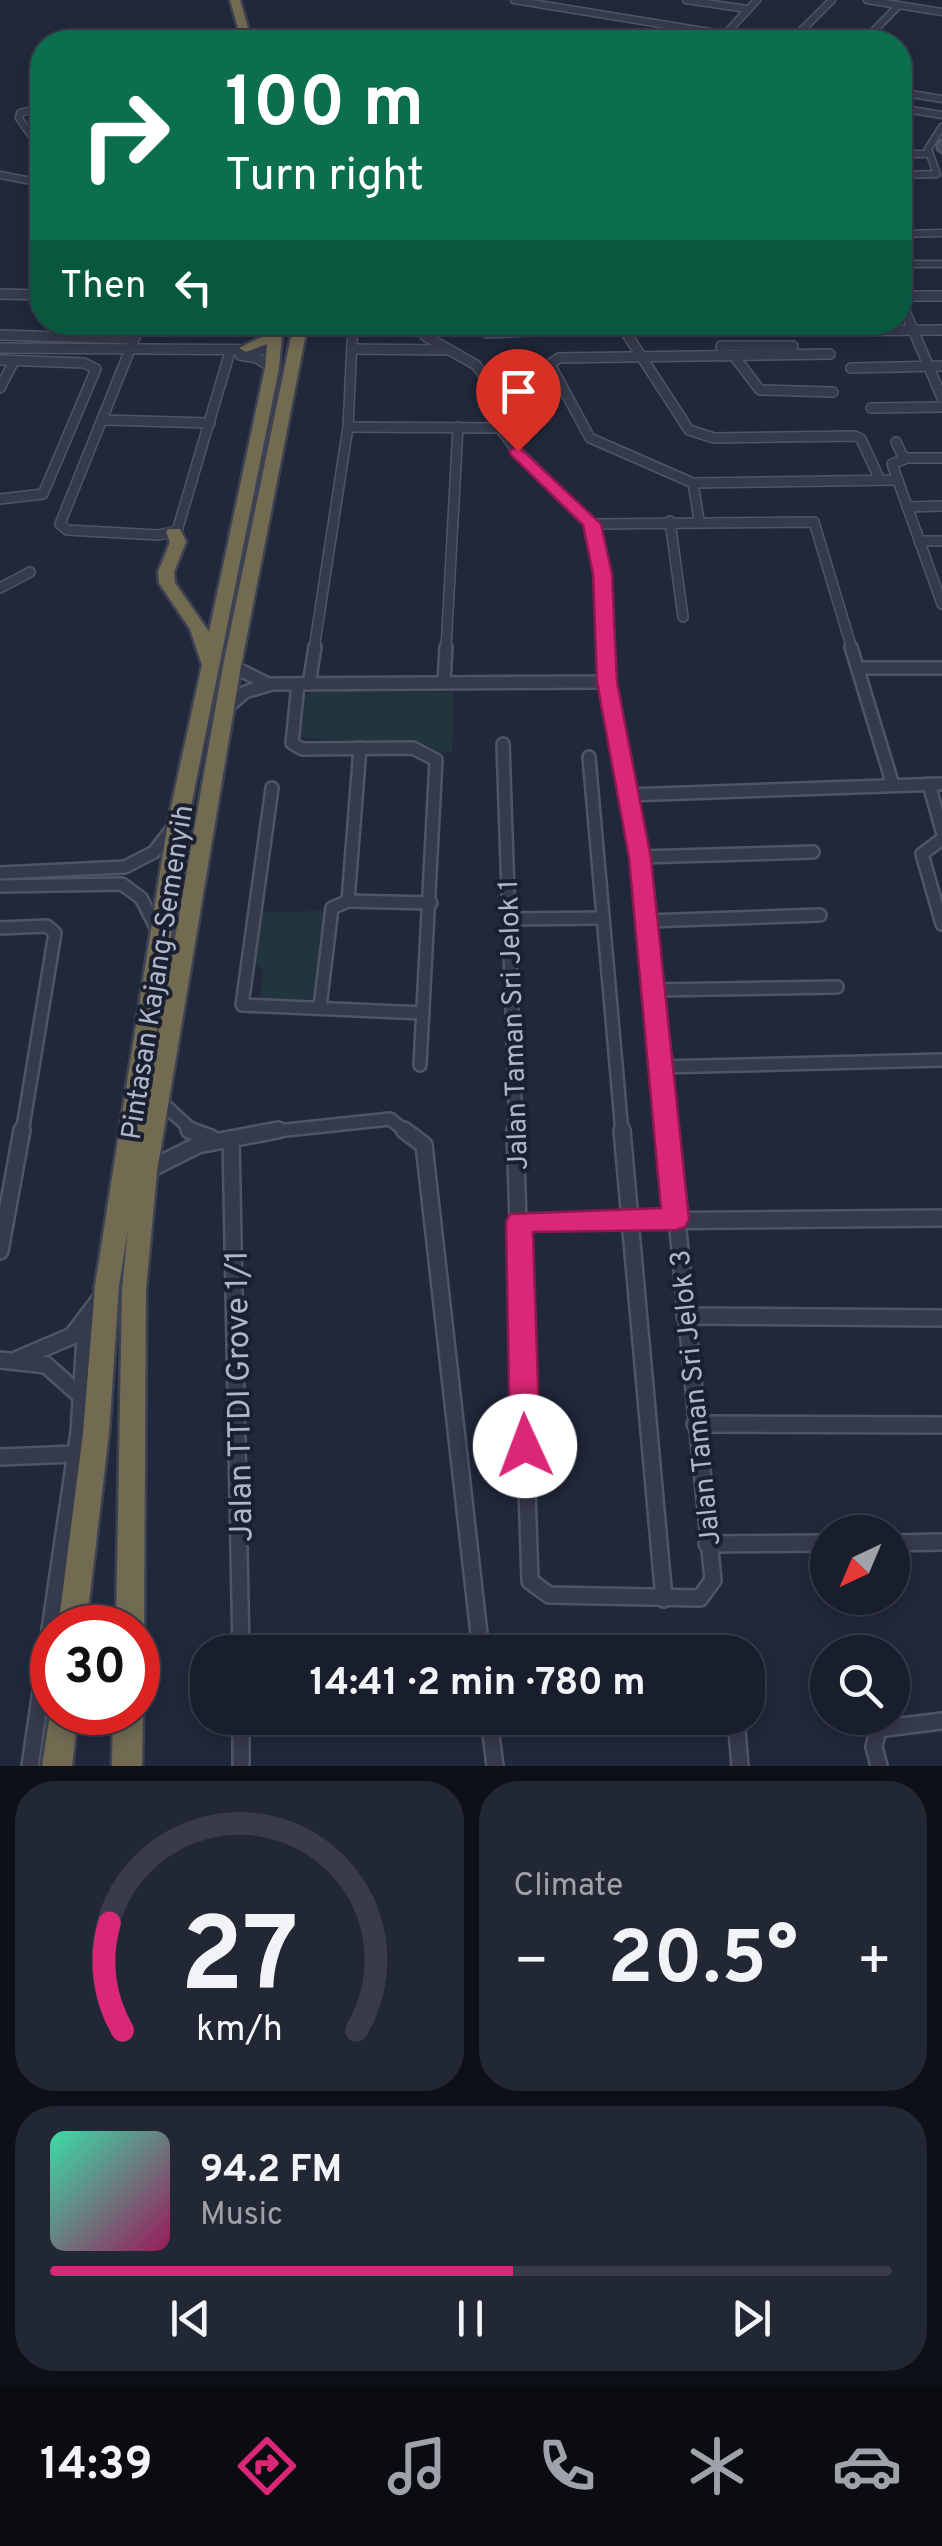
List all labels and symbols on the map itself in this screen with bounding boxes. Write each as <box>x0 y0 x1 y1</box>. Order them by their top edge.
pin <box>476 349 561 452</box>
street label: Pintasan Kajang-Semenyih <box>115 802 203 1142</box>
street label: Jalan Taman Sri Jelok 1 <box>492 879 538 1171</box>
street label: Jalan Taman Sri Jelok 3 <box>664 1248 730 1547</box>
street label: Jalan TTDI Grove 1/1 <box>218 1250 264 1542</box>
position arrow <box>473 1394 577 1498</box>
north arrow <box>810 1515 910 1615</box>
speed limit sign: 30 <box>30 1605 160 1735</box>

